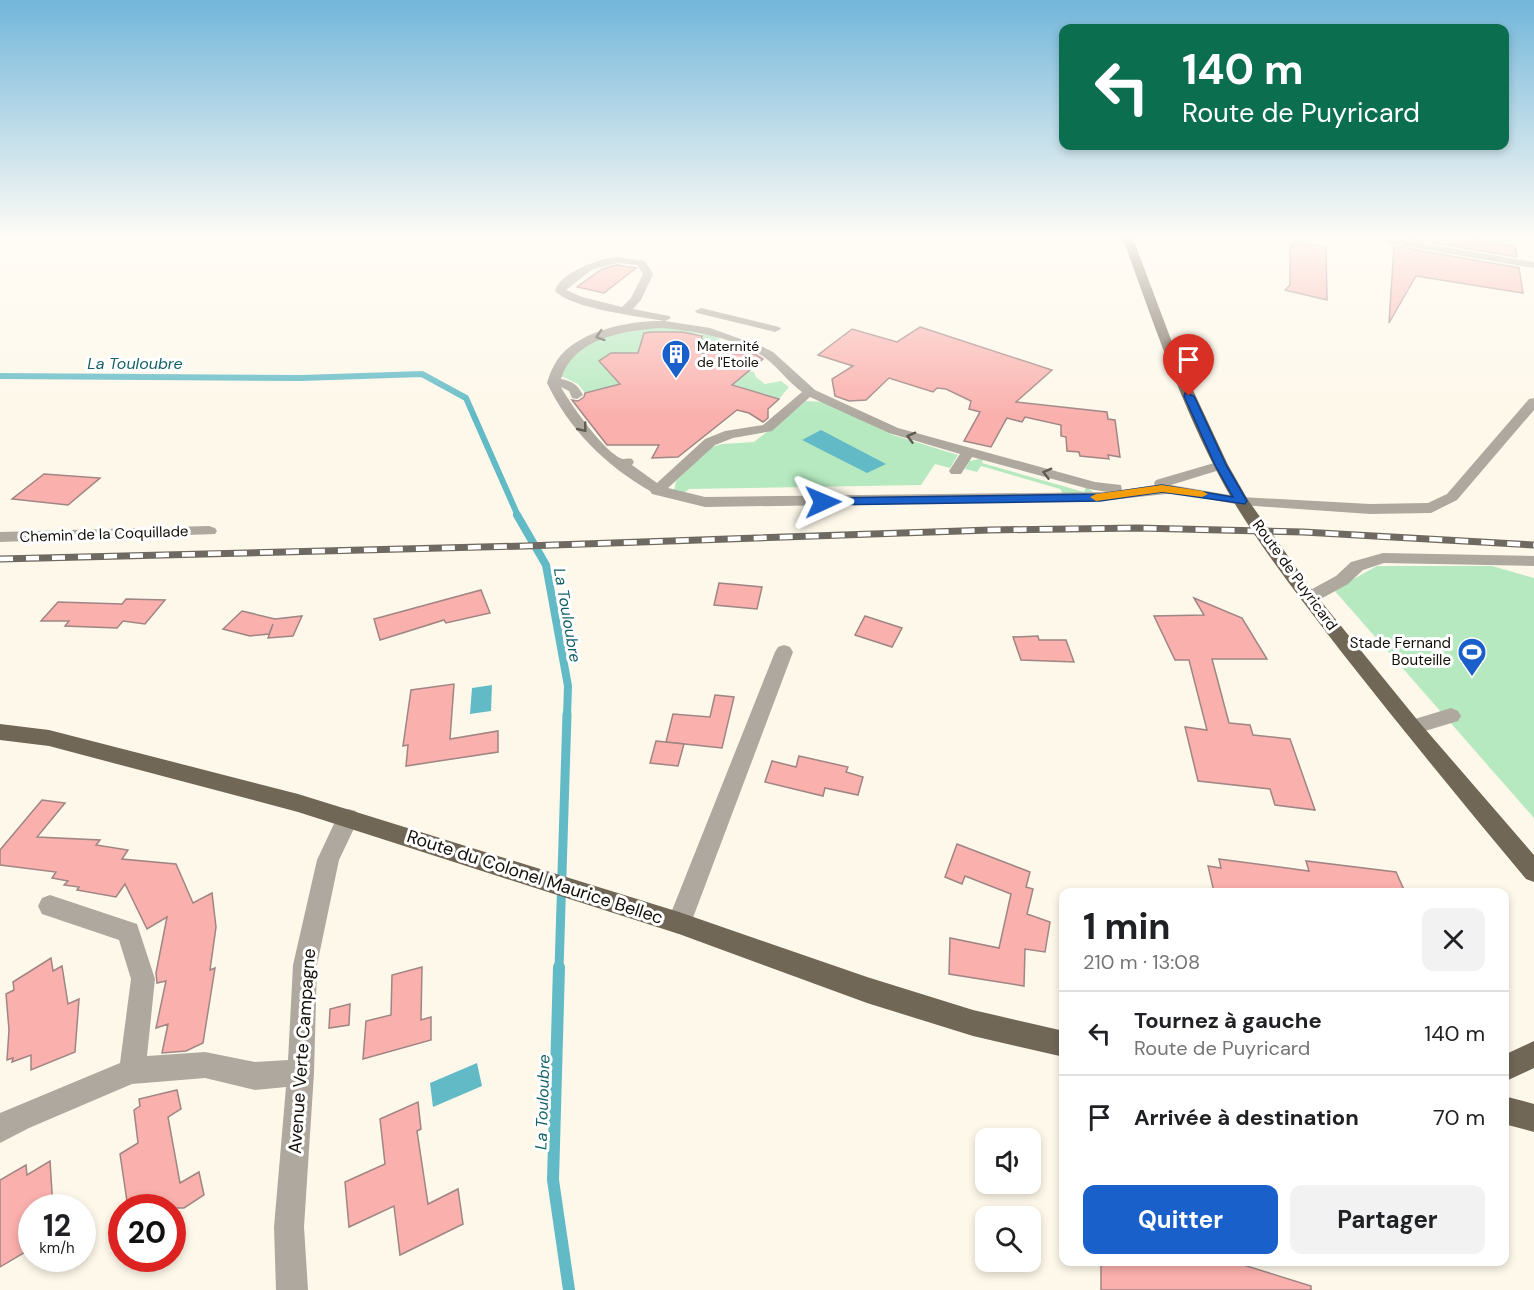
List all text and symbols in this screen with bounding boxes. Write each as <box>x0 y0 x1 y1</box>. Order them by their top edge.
text: 140 m <box>1182 42 1304 97</box>
icon: left <box>1083 48 1161 126</box>
text: Route de Puyricard <box>1182 95 1420 130</box>
one-way arrow <box>595 329 606 342</box>
pin <box>1163 334 1214 396</box>
place label: Maternité de l'Etoile <box>697 337 759 371</box>
building icon: Maternité de l'Etoile <box>660 338 692 380</box>
icon: arrive <box>1172 343 1205 376</box>
water label: La Touloubre <box>87 353 183 374</box>
one-way arrow <box>575 422 586 433</box>
one-way arrow <box>906 432 917 444</box>
one-way arrow <box>1042 468 1053 480</box>
position arrow <box>791 470 855 534</box>
street label: Route de Puyricard <box>1248 516 1342 634</box>
street label: Chemin de la Coquillade <box>19 521 189 547</box>
water label: La Touloubre <box>549 566 586 664</box>
place label: Stade Fernand Bouteille <box>1350 633 1451 670</box>
sports icon: Stade Fernand Bouteille <box>1456 636 1488 678</box>
street label: Route du Colonel Maurice Bellec <box>404 824 666 930</box>
text: 1 min <box>1083 903 1171 950</box>
button: close <box>1422 908 1485 971</box>
street label: Avenue Verte Campagne <box>283 947 321 1155</box>
text: 210 m · 13:08 <box>1083 949 1200 975</box>
text: Tournez à gauche <box>1134 1006 1322 1035</box>
icon: left <box>1083 1017 1116 1050</box>
text: 140 m <box>1424 1019 1485 1048</box>
text: Route de Puyricard <box>1134 1035 1310 1061</box>
water label: La Touloubre <box>530 1054 555 1150</box>
icon: arrive <box>1083 1101 1116 1134</box>
text: Arrivée à destination <box>1134 1103 1359 1132</box>
text: 70 m <box>1433 1103 1485 1132</box>
map controls <box>975 1128 1041 1272</box>
button: sound <box>975 1128 1041 1194</box>
button: Quitter <box>1083 1185 1278 1254</box>
button: Partager <box>1290 1185 1485 1254</box>
speed limit sign: 20 <box>108 1194 186 1272</box>
text: 12 <box>43 1206 71 1245</box>
button: search <box>975 1206 1041 1272</box>
text: km/h <box>39 1238 75 1258</box>

